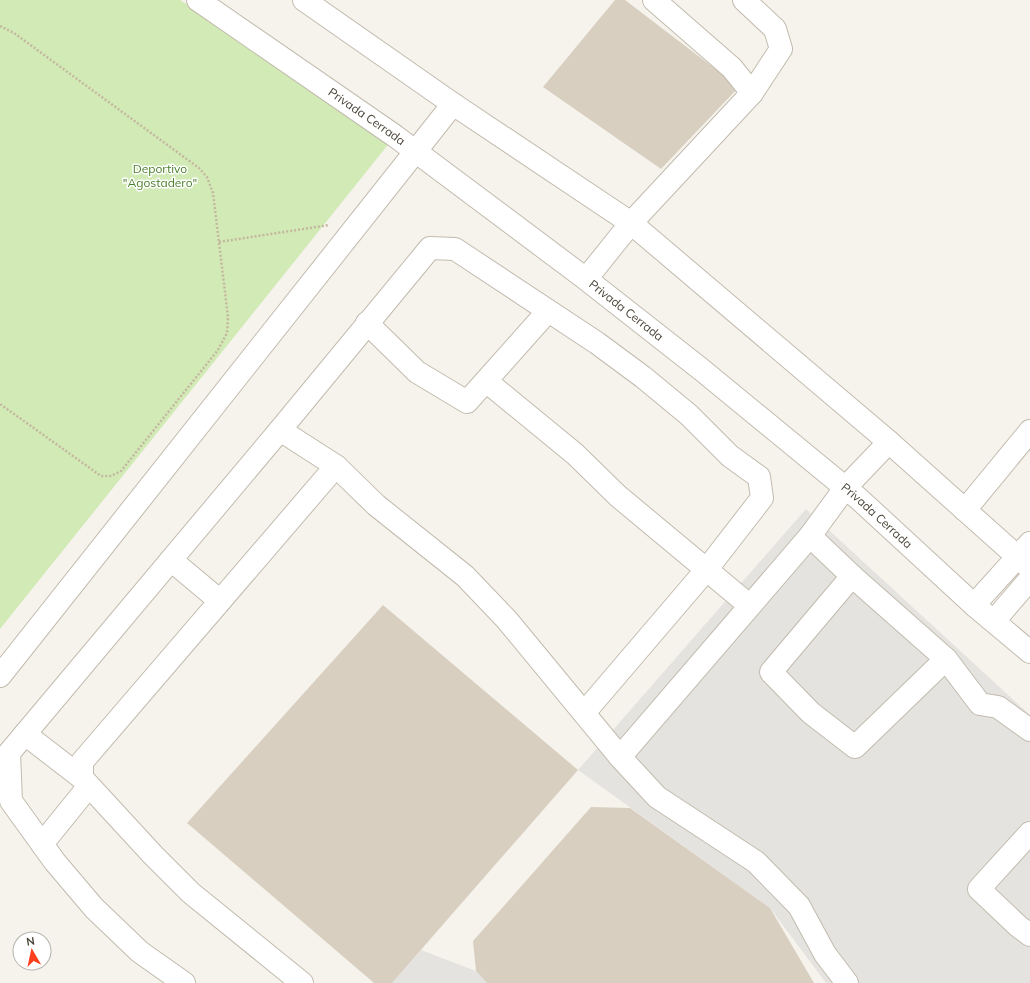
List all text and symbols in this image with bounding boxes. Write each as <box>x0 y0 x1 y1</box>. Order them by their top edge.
street label: Privada Cerrada <box>325 84 409 148</box>
park label: Deportivo "Agostadero" <box>123 161 197 190</box>
street label: Privada Cerrada <box>586 276 667 344</box>
street label: Privada Cerrada <box>838 480 916 551</box>
north arrow <box>12 931 52 971</box>
text: N <box>25 934 36 949</box>

